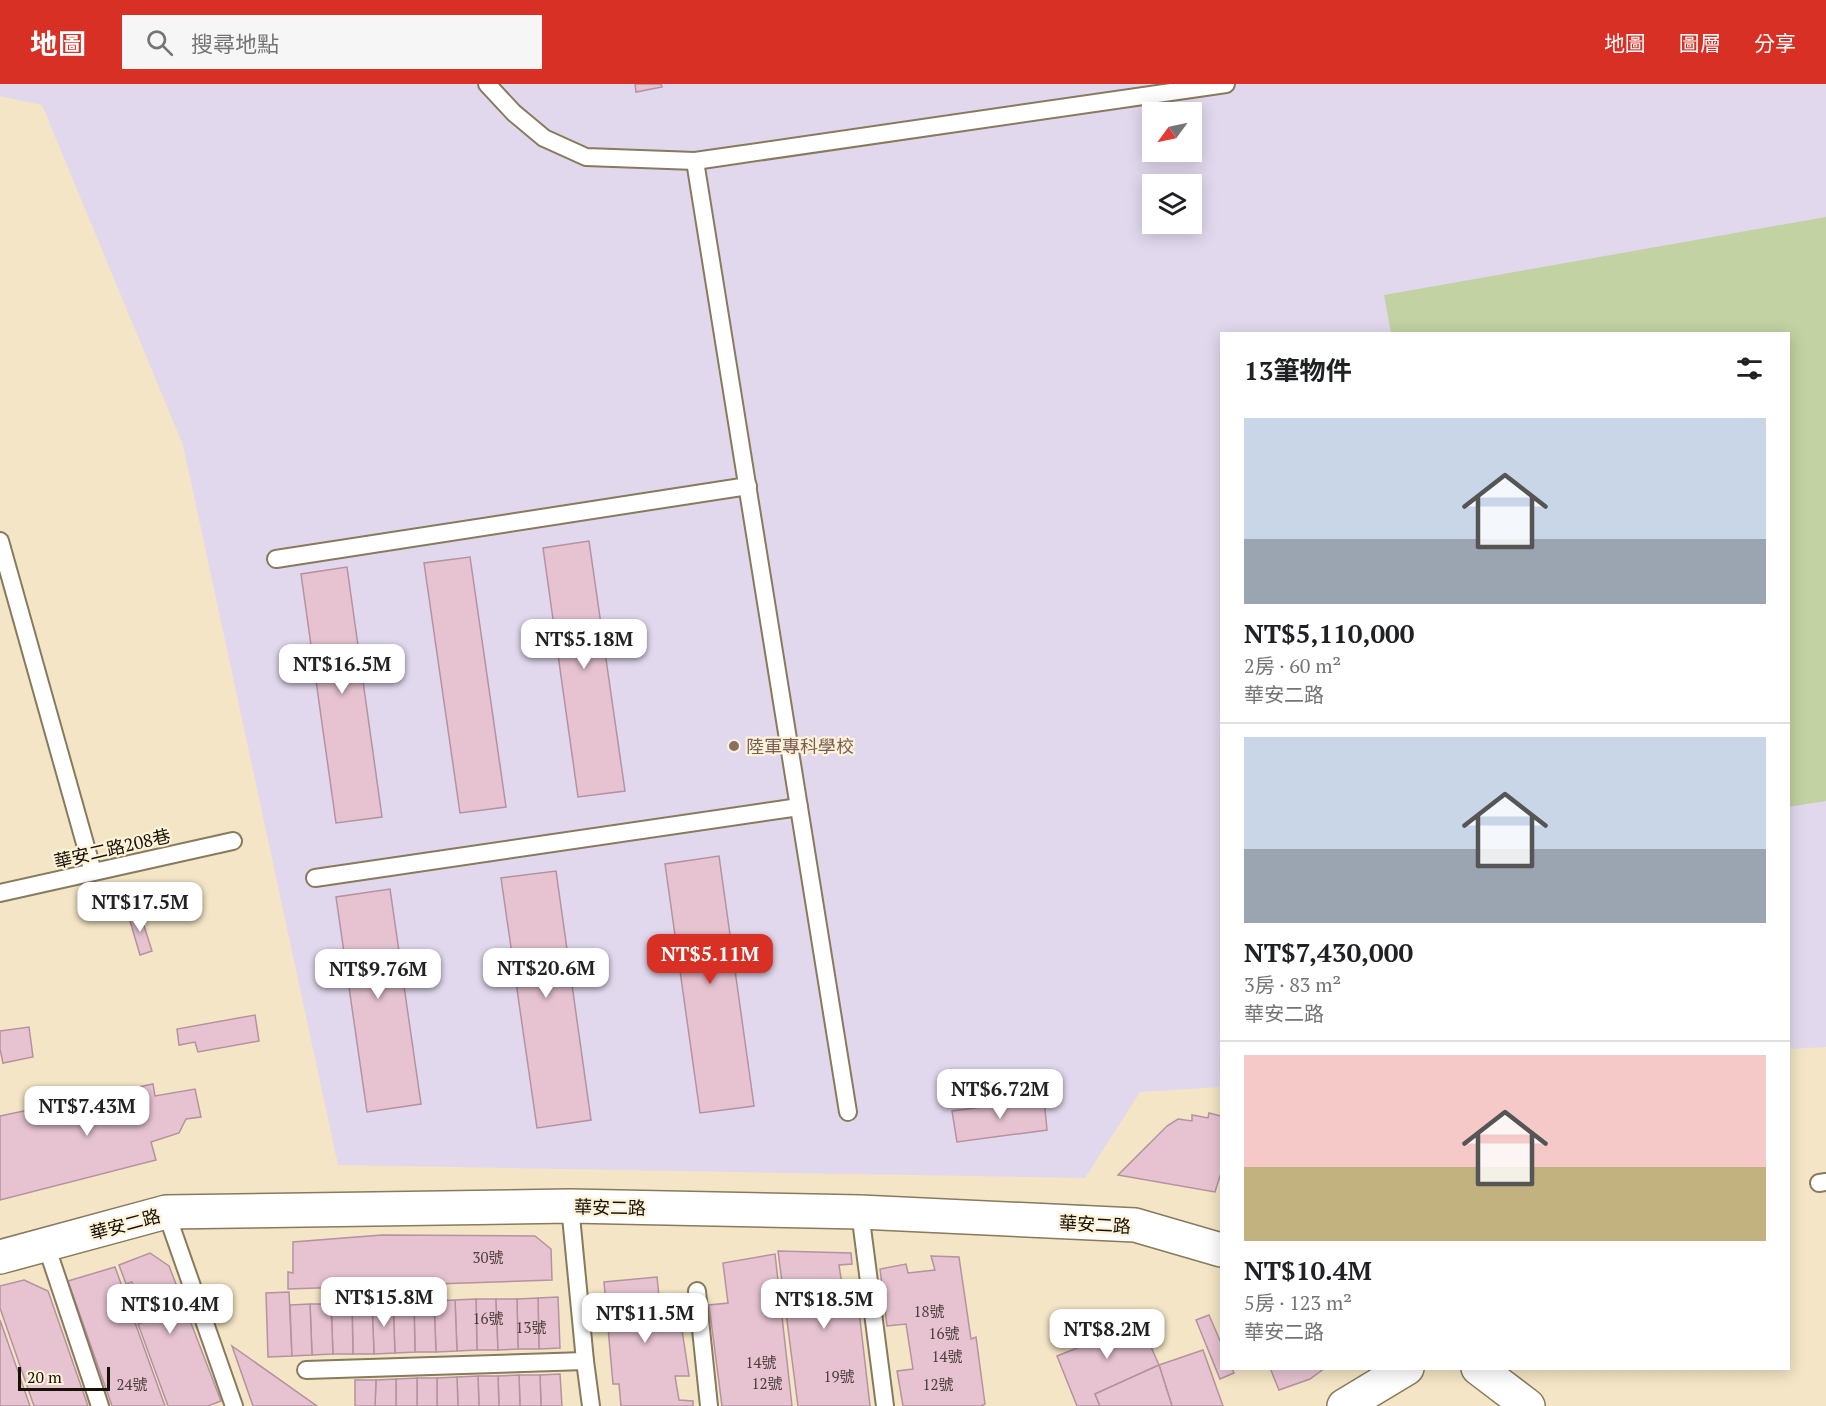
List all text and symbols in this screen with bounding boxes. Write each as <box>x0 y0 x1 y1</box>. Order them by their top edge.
search box <box>122 15 542 69</box>
text: 地圖 <box>30 25 86 62</box>
icon: search <box>143 26 176 59</box>
text: 搜尋地點 <box>191 29 279 58</box>
text: 地圖 <box>1604 29 1646 57</box>
text: 圖層 <box>1679 29 1721 57</box>
text: 分享 <box>1754 29 1796 57</box>
north arrow <box>1142 102 1202 162</box>
map controls <box>1142 102 1202 234</box>
button: layers <box>1142 174 1202 234</box>
icon: filters <box>1733 352 1766 385</box>
text: 13筆物件 <box>1244 353 1351 387</box>
icon: home <box>1451 457 1559 565</box>
text: NT$5,110,000 <box>1244 616 1414 650</box>
pin: NT$5.18M <box>522 619 646 670</box>
text: NT$5.18M <box>535 625 633 652</box>
pin: NT$16.5M <box>280 644 404 695</box>
text: NT$16.5M <box>293 650 391 677</box>
text: 2房 · 60 m² <box>1244 652 1341 679</box>
text: 華安二路 <box>1244 681 1324 708</box>
place label: 陸軍專科學校 <box>746 734 854 758</box>
marker: 陸軍專科學校 <box>727 739 741 753</box>
icon: home <box>1451 776 1559 884</box>
street label: 華安二路208巷 <box>51 823 173 873</box>
pin: NT$17.5M <box>78 882 202 933</box>
text: NT$17.5M <box>91 888 189 915</box>
pin: NT$5.11M <box>648 934 772 985</box>
text: NT$7,430,000 <box>1244 935 1413 969</box>
text: NT$5.11M <box>661 940 759 967</box>
pin: NT$20.6M <box>484 948 608 999</box>
pin: NT$9.76M <box>316 949 440 1000</box>
text: NT$20.6M <box>497 954 595 981</box>
text: NT$9.76M <box>329 955 427 982</box>
text: 3房 · 83 m² <box>1244 971 1341 998</box>
text: 華安二路 <box>1244 1000 1324 1027</box>
pin: NT$6.72M <box>938 1069 1062 1120</box>
text: NT$6.72M <box>951 1075 1049 1102</box>
pin: NT$7.43M <box>25 1086 149 1137</box>
text: NT$7.43M <box>38 1092 136 1119</box>
icon: home <box>1451 1094 1559 1202</box>
street label: 華安二路 <box>574 1194 646 1220</box>
street label: 華安二路 <box>87 1203 163 1245</box>
street label: 華安二路 <box>1058 1210 1132 1238</box>
house number: 30號 <box>473 1247 504 1267</box>
text: NT$10.4M <box>1244 1253 1372 1287</box>
pin: NT$15.8M <box>322 1277 446 1328</box>
pin: NT$18.5M <box>762 1279 886 1330</box>
text: NT$15.8M <box>335 1283 433 1310</box>
pin: NT$10.4M <box>108 1284 232 1335</box>
text: NT$18.5M <box>775 1285 873 1312</box>
text: 5房 · 123 m² <box>1244 1289 1352 1316</box>
text: NT$10.4M <box>121 1290 219 1317</box>
pin: NT$11.5M <box>583 1293 707 1344</box>
text: NT$11.5M <box>596 1299 694 1326</box>
house number: 18號 <box>914 1301 945 1321</box>
house number: 16號 <box>473 1308 504 1328</box>
pin: NT$8.2M <box>1052 1309 1162 1360</box>
text: NT$8.2M <box>1064 1315 1150 1342</box>
house number: 13號 <box>516 1317 547 1337</box>
text: 華安二路 <box>1244 1318 1324 1345</box>
house number: 16號 <box>929 1323 960 1343</box>
house number: 14號 <box>932 1346 963 1366</box>
house number: 14號 <box>746 1352 777 1372</box>
scale bar <box>18 1364 110 1392</box>
text: 20 m <box>27 1366 62 1388</box>
house number: 19號 <box>824 1366 855 1386</box>
house number: 12號 <box>752 1373 783 1393</box>
house number: 24號 <box>117 1374 148 1394</box>
house number: 12號 <box>923 1374 954 1394</box>

